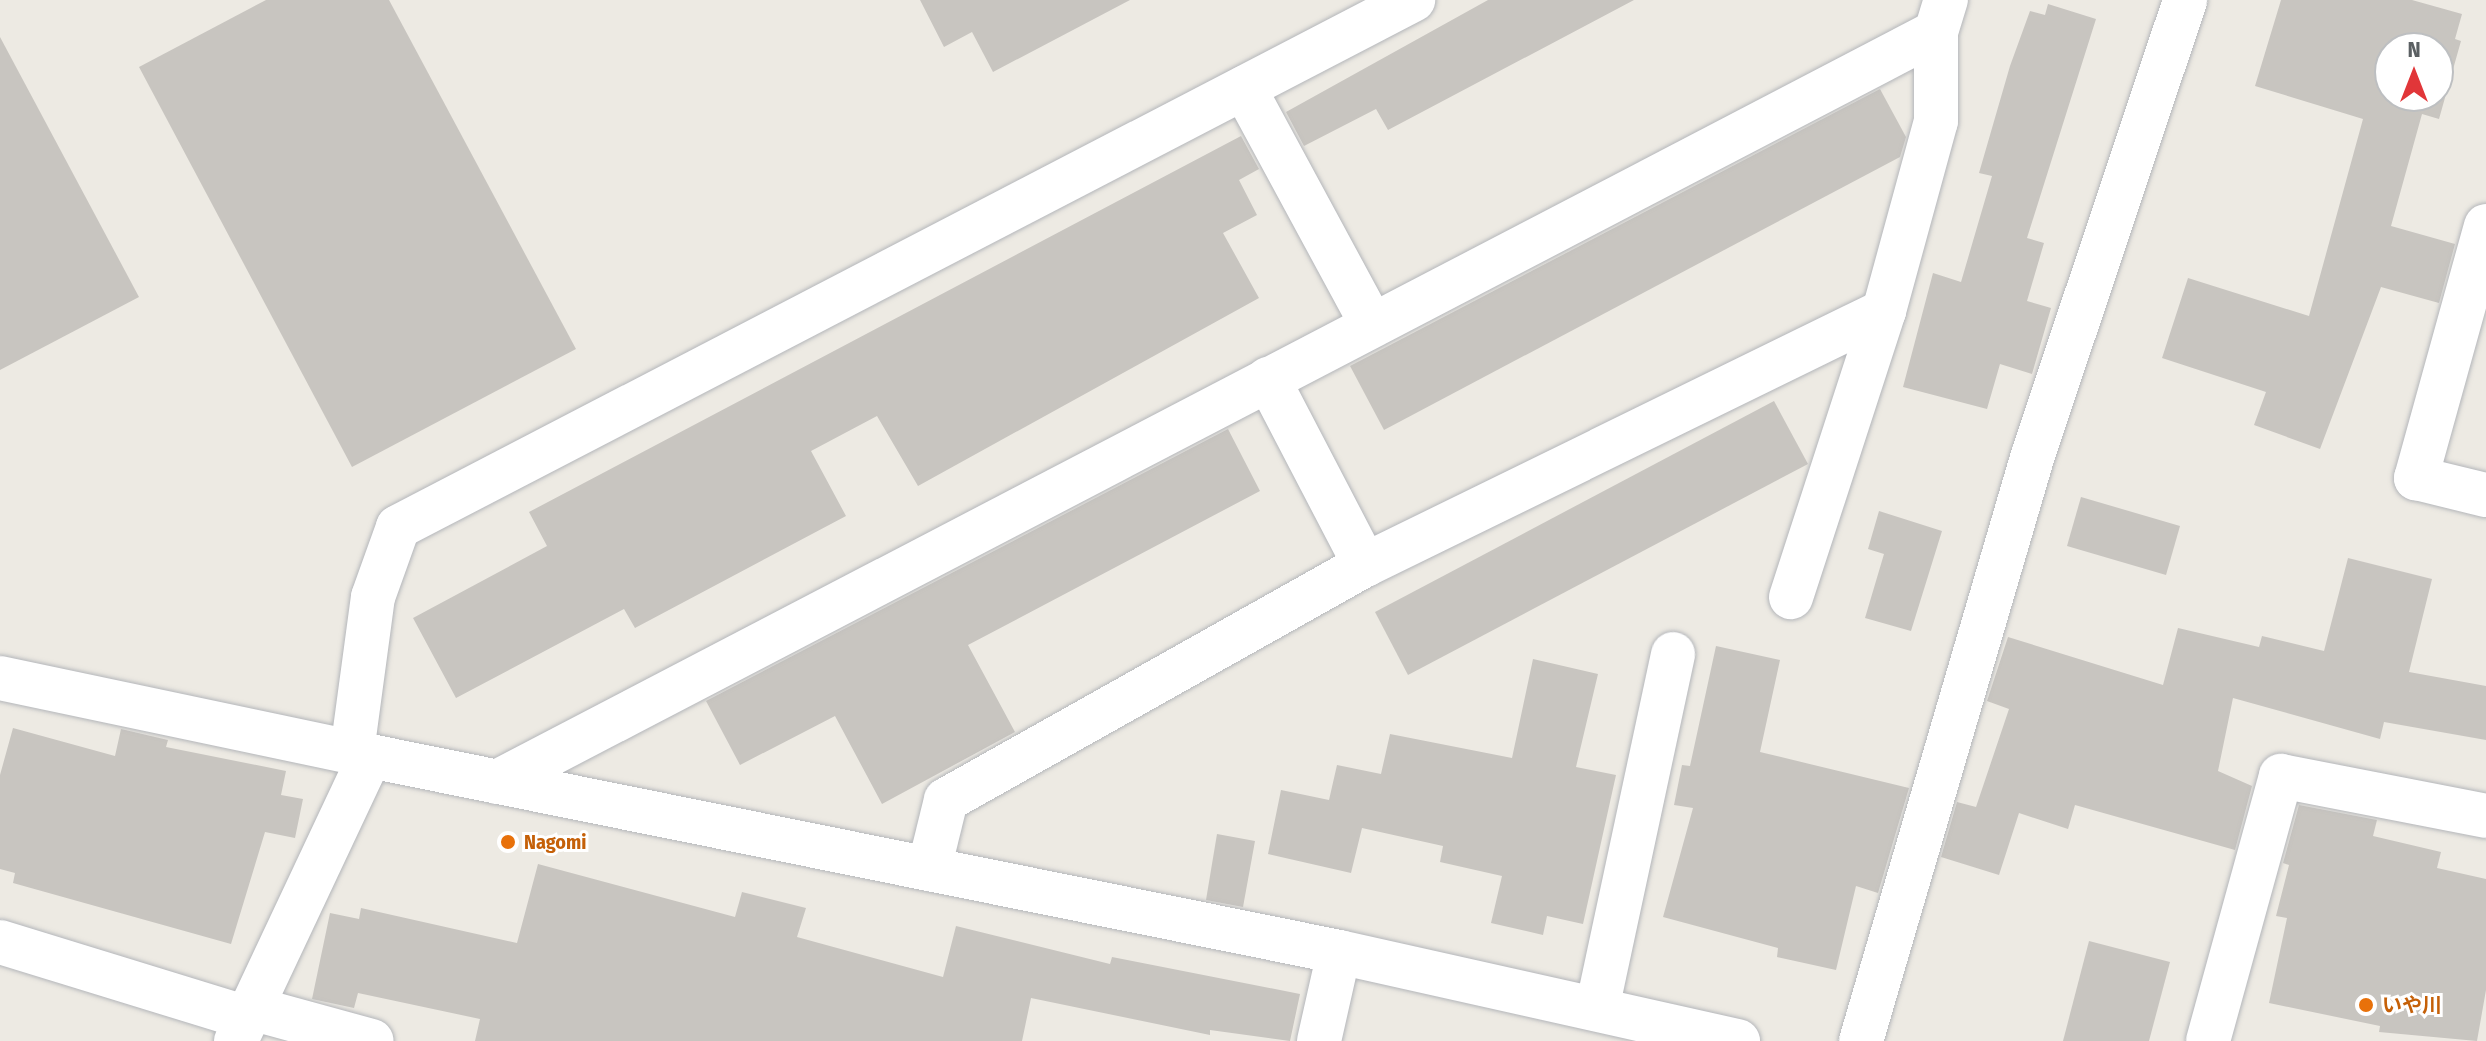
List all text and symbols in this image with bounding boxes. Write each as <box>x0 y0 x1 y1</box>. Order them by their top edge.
north arrow <box>2374 32 2454 112</box>
text: N <box>2407 36 2421 63</box>
place label: Nagomi <box>524 830 586 854</box>
marker: Nagomi <box>499 833 517 851</box>
place label: いや川 <box>2382 993 2442 1017</box>
marker: いや川 <box>2357 996 2375 1014</box>

